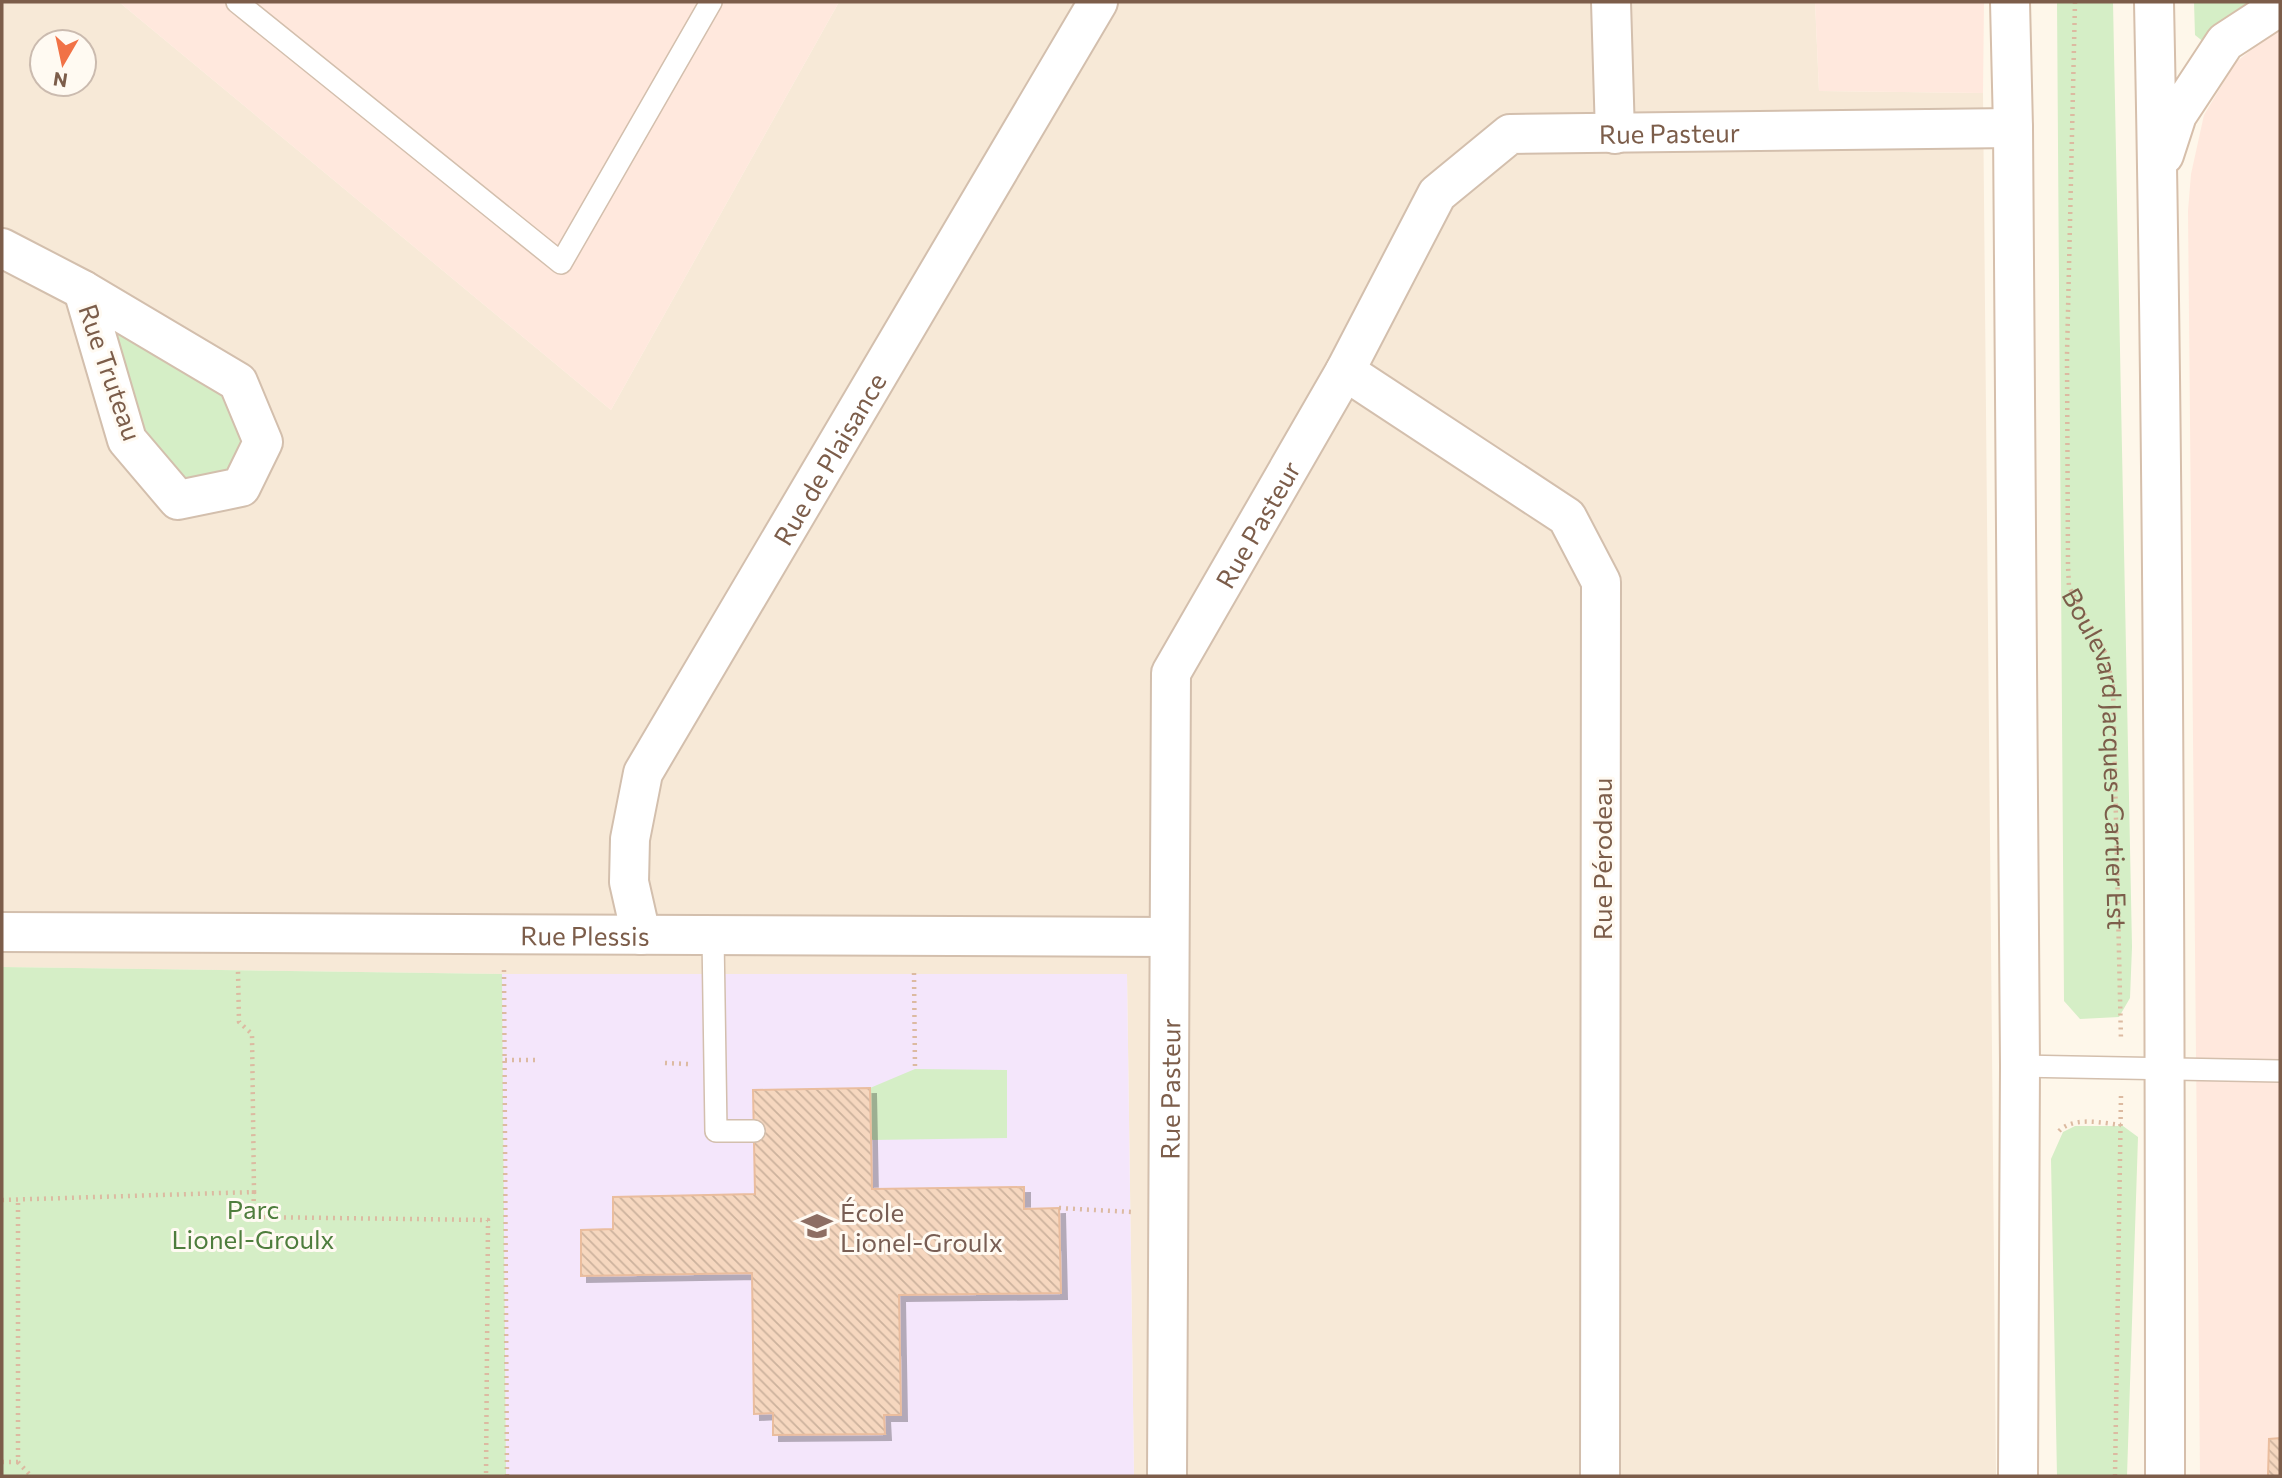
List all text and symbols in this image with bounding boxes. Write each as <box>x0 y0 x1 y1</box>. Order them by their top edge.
north arrow <box>28 28 98 98</box>
text: N <box>51 68 69 93</box>
street label: Rue Pasteur <box>1599 116 1740 148</box>
street label: Rue Truteau <box>73 300 149 444</box>
street label: Rue de Plaisance <box>766 367 891 550</box>
street label: Rue Pasteur <box>1208 455 1306 593</box>
street label: Boulevard Jacques-Cartier Est <box>2057 582 2134 930</box>
street label: Rue Pérodeau <box>1586 778 1617 940</box>
street label: Rue Plessis <box>520 919 650 950</box>
street label: Rue Pasteur <box>1153 1018 1185 1160</box>
park label: Parc Lionel-Groulx <box>172 1193 335 1254</box>
place label: École Lionel-Groulx <box>840 1196 1003 1257</box>
school or university icon: École Lionel-Groulx <box>800 1209 834 1243</box>

